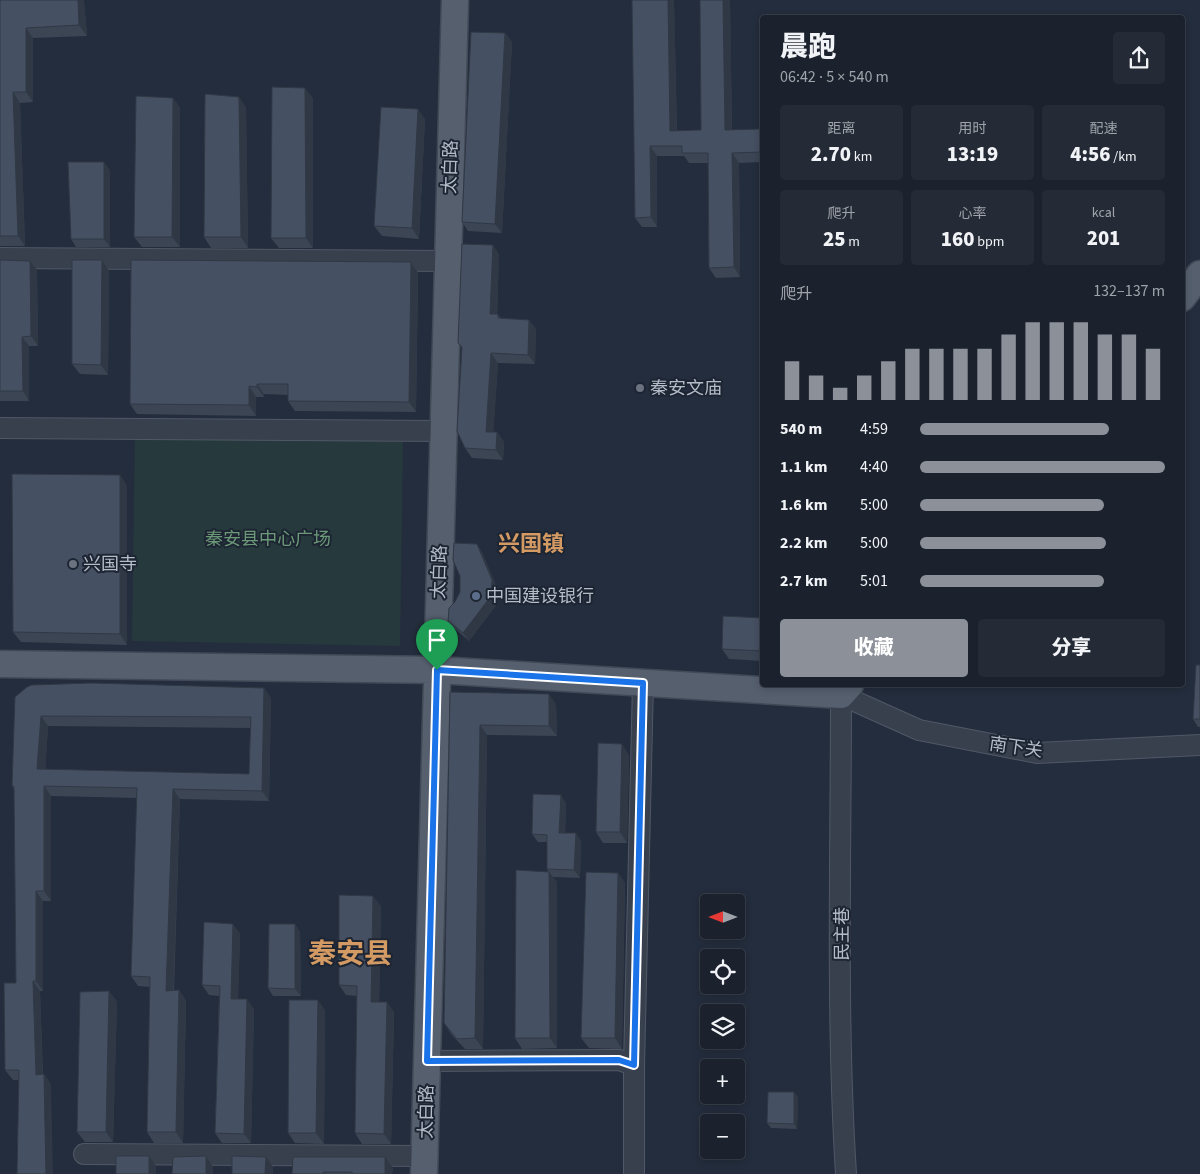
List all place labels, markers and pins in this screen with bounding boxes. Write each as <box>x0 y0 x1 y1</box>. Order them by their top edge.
place label: 秦安文庙 <box>650 376 722 401</box>
marker: 秦安文庙 <box>634 382 646 394</box>
place label: 兴国寺 <box>83 552 137 577</box>
marker: 兴国寺 <box>67 558 79 570</box>
place label: 中国建设银行 <box>486 584 594 609</box>
marker: 中国建设银行 <box>470 590 482 602</box>
pin <box>416 619 458 670</box>

